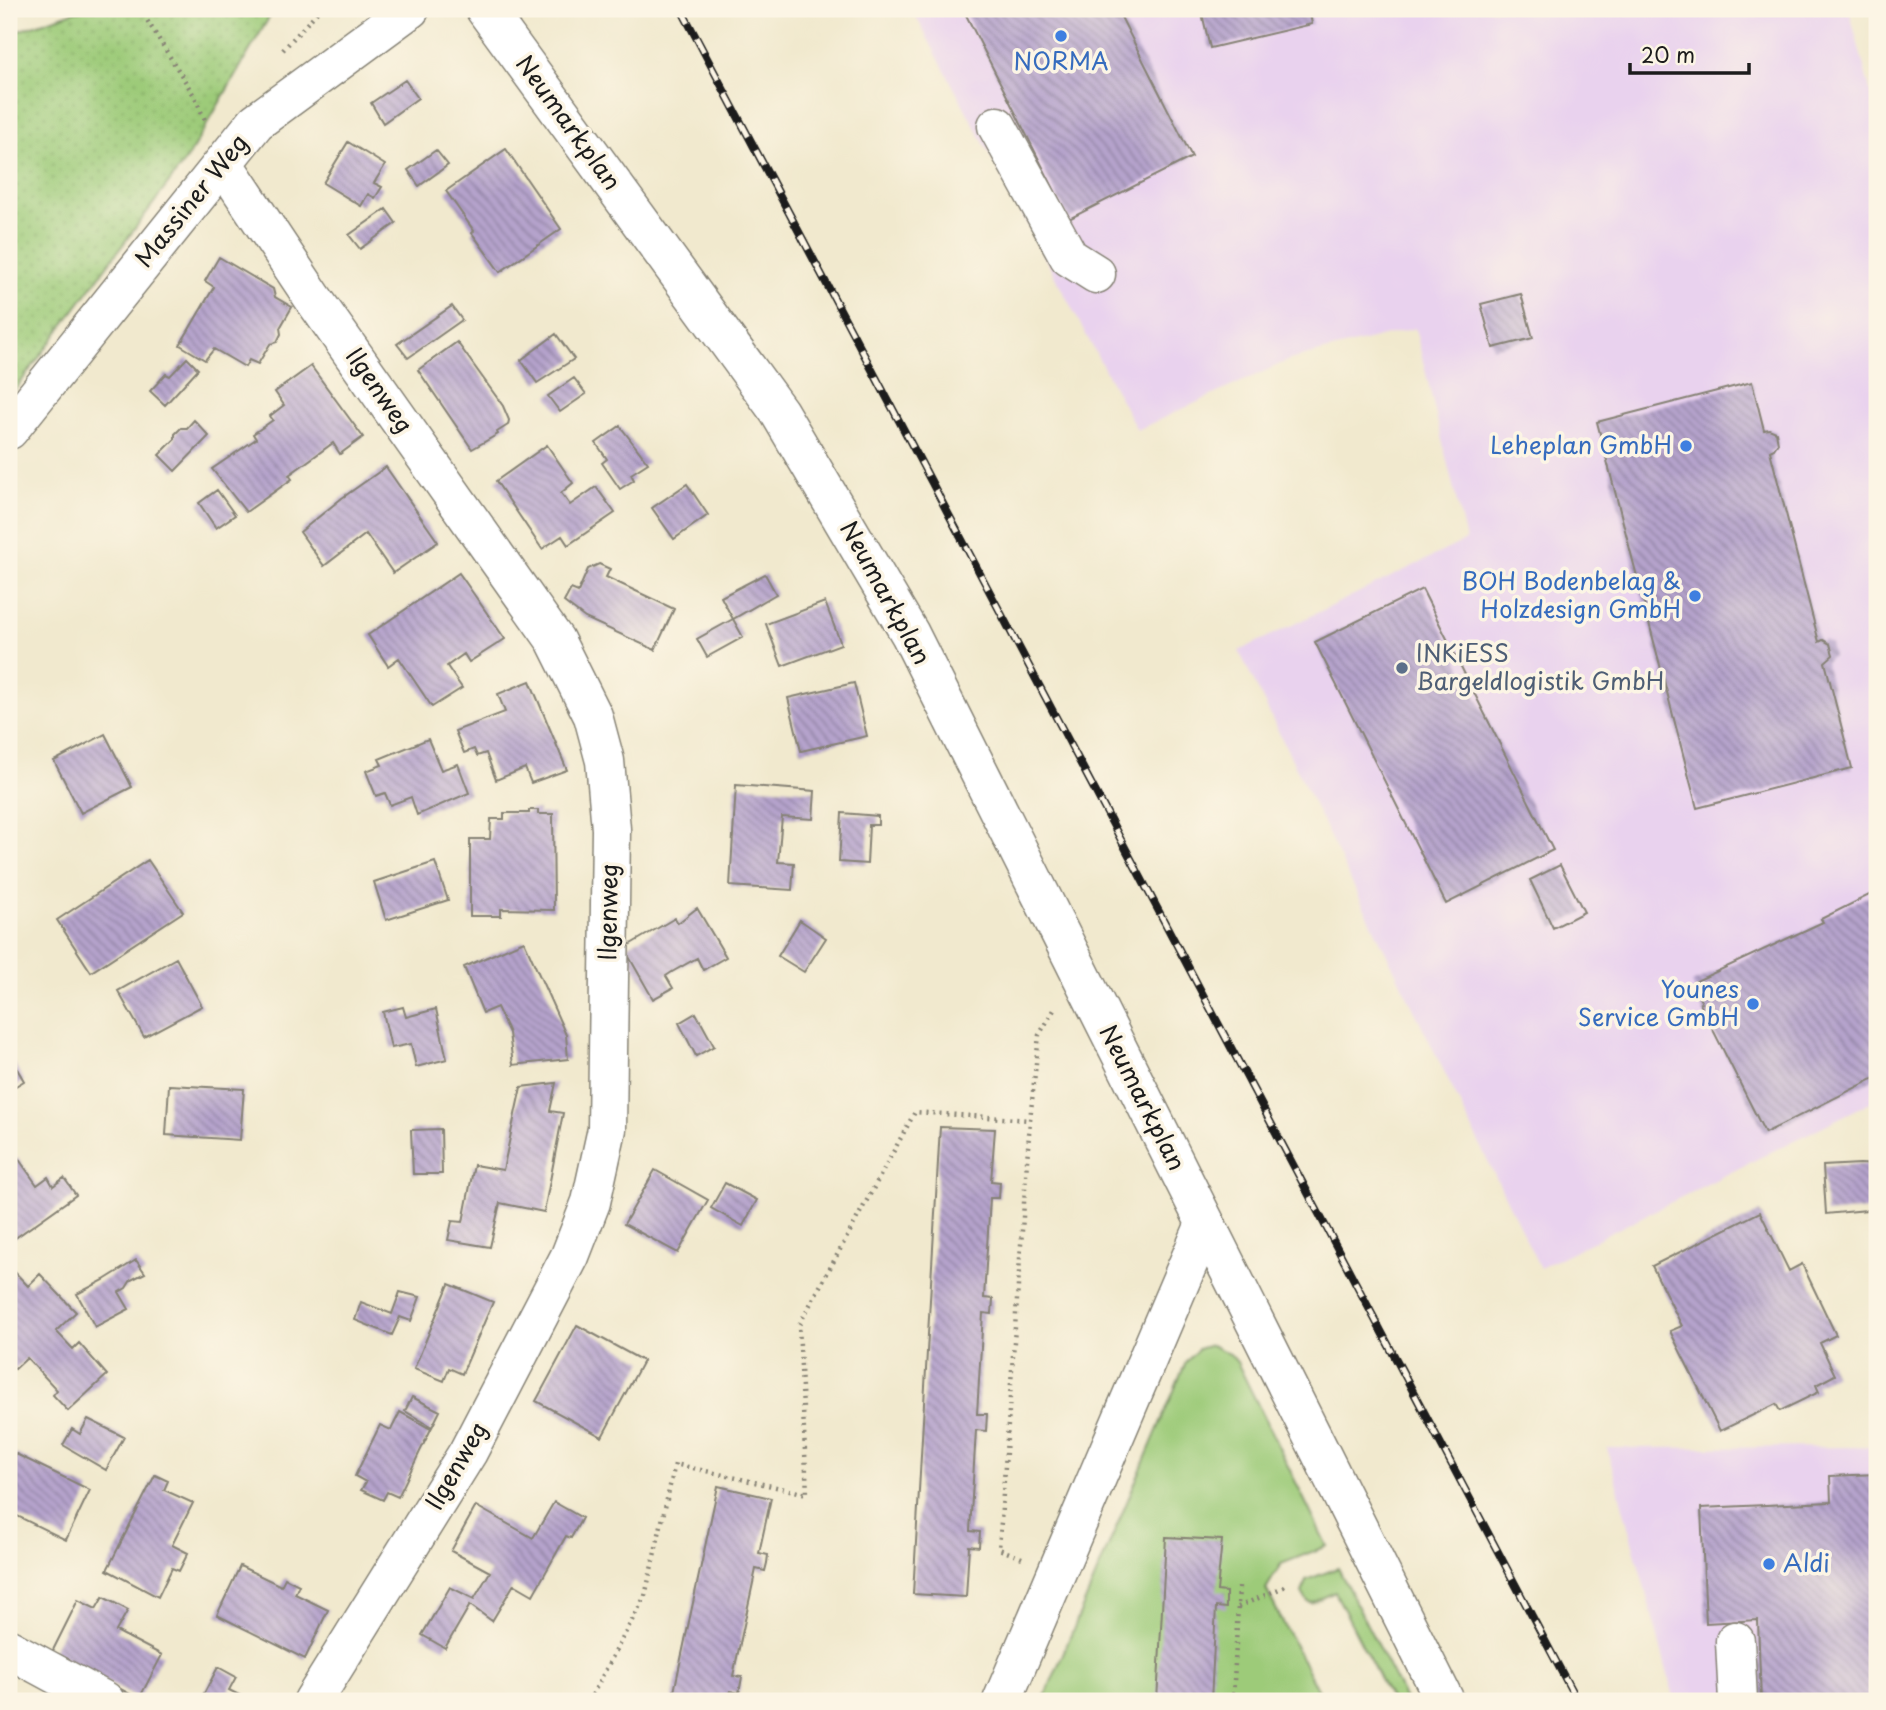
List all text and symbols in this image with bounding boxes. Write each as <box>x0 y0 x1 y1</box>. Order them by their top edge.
marker: NORMA <box>1053 28 1069 44</box>
scale bar <box>1630 32 1750 76</box>
text: 20 m <box>1641 38 1695 70</box>
place label: NORMA <box>1013 42 1109 78</box>
street label: Neumarkplan <box>508 47 631 197</box>
street label: Massiner Weg <box>125 125 256 274</box>
street label: Ilgenweg <box>338 340 423 440</box>
place label: Leheplan GmbH <box>1490 426 1672 462</box>
marker: Leheplan GmbH <box>1678 438 1694 454</box>
street label: Neumarkplan <box>832 514 941 671</box>
place label: BOH Bodenbelag & Holzdesign GmbH <box>1461 562 1681 626</box>
marker: BOH Bodenbelag & Holzdesign GmbH <box>1687 588 1703 604</box>
place label: INKiESS Bargeldlogistik GmbH <box>1416 634 1664 698</box>
marker: INKiESS Bargeldlogistik GmbH <box>1394 660 1410 676</box>
street label: Ilgenweg <box>588 863 626 961</box>
place label: Younes Service GmbH <box>1578 970 1739 1034</box>
marker: Younes Service GmbH <box>1745 996 1761 1012</box>
street label: Neumarkplan <box>1092 1018 1196 1176</box>
street label: Ilgenweg <box>415 1414 495 1516</box>
place label: Aldi <box>1783 1544 1830 1580</box>
marker: Aldi <box>1761 1556 1777 1572</box>

